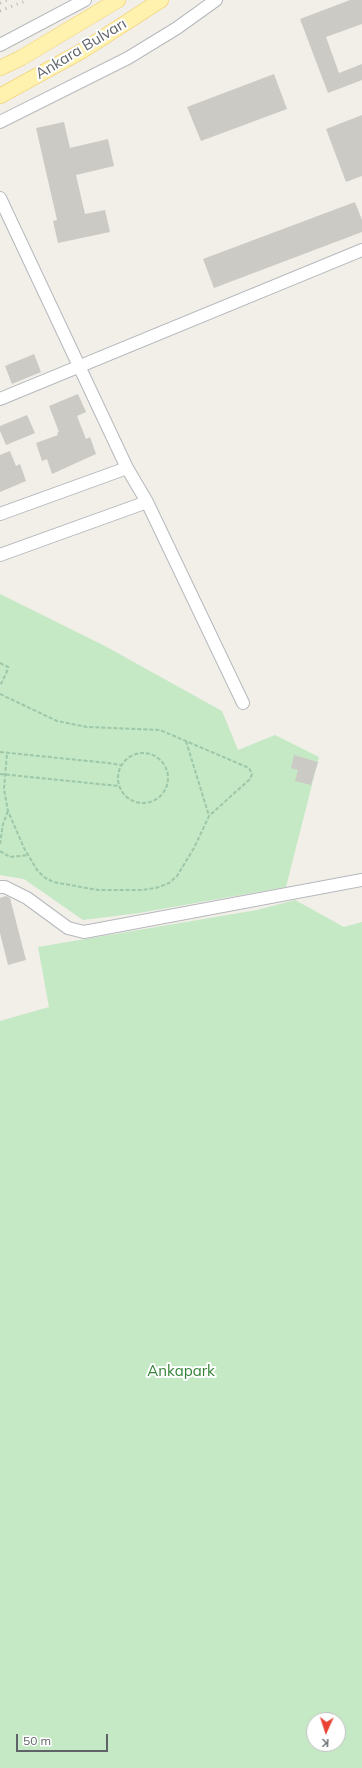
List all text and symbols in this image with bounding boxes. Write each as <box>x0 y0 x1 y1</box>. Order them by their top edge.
street label: Ankara Bulvarı <box>32 15 130 83</box>
park label: Ankapark <box>147 1362 215 1380</box>
north arrow <box>306 1712 346 1752</box>
scale bar <box>18 1726 110 1752</box>
text: 50 m <box>23 1733 51 1748</box>
text: K <box>321 1736 329 1750</box>

